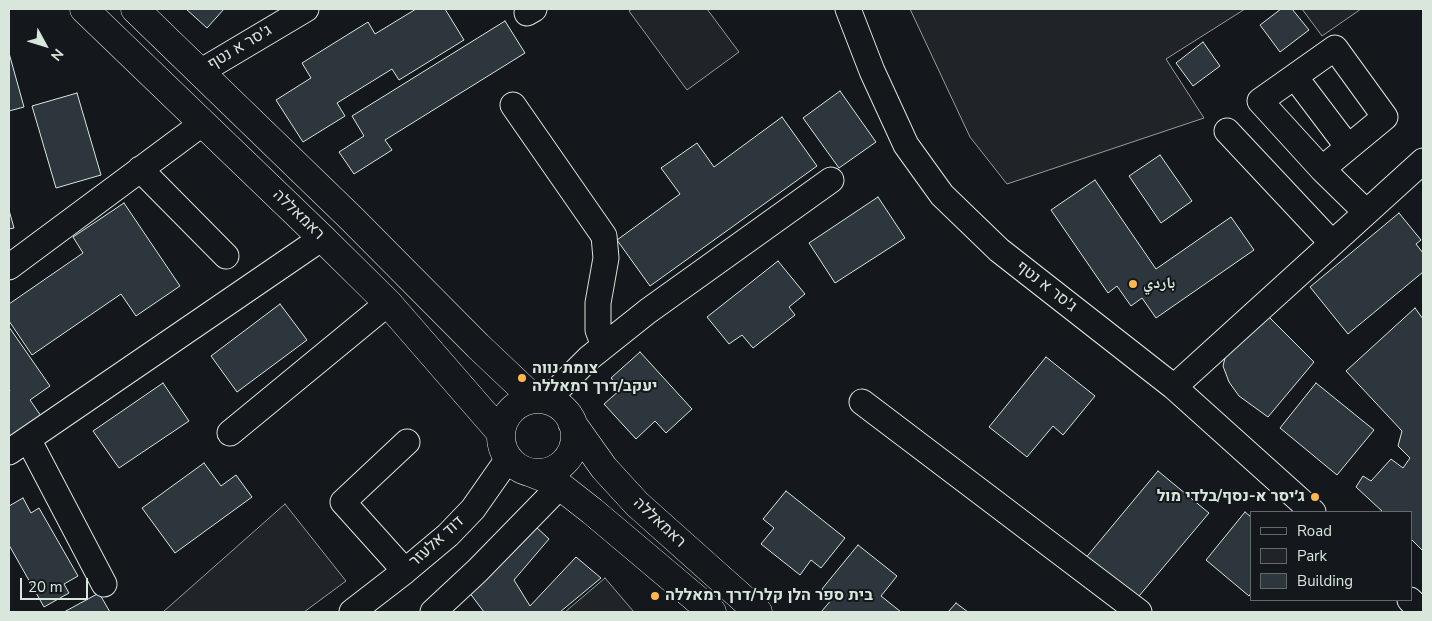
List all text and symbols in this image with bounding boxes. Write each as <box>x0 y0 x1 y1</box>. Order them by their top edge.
north arrow <box>20 20 70 70</box>
street label: ג'סר א נטף <box>204 21 276 75</box>
text: N <box>46 45 68 65</box>
street label: ראמאללה <box>268 186 328 244</box>
street label: ג'סר א נטף <box>1012 257 1080 317</box>
place label: باردي <box>1143 274 1175 294</box>
marker: باردي <box>1127 278 1139 290</box>
place label: צומת נווה יעקב/דרך רמאללה <box>532 359 658 397</box>
marker: צומת נווה יעקב/דרך רמאללה <box>516 372 528 384</box>
place label: ג׳יסר א-נסף/בלדי מול <box>1157 487 1305 507</box>
marker: ג׳יסר א-נסף/בלדי מול <box>1309 491 1321 503</box>
street label: ראמאללה <box>629 494 689 552</box>
legend <box>1250 511 1412 601</box>
street label: דוד אלעזר <box>406 513 468 571</box>
text: Road <box>1297 521 1332 541</box>
text: Park <box>1297 546 1327 566</box>
scale bar <box>22 568 90 600</box>
text: Building <box>1297 571 1353 591</box>
text: 20 m <box>28 577 63 597</box>
place label: בית ספר הלן קלר/דרך רמאללה <box>665 586 873 606</box>
marker: בית ספר הלן קלר/דרך רמאללה <box>649 590 661 602</box>

